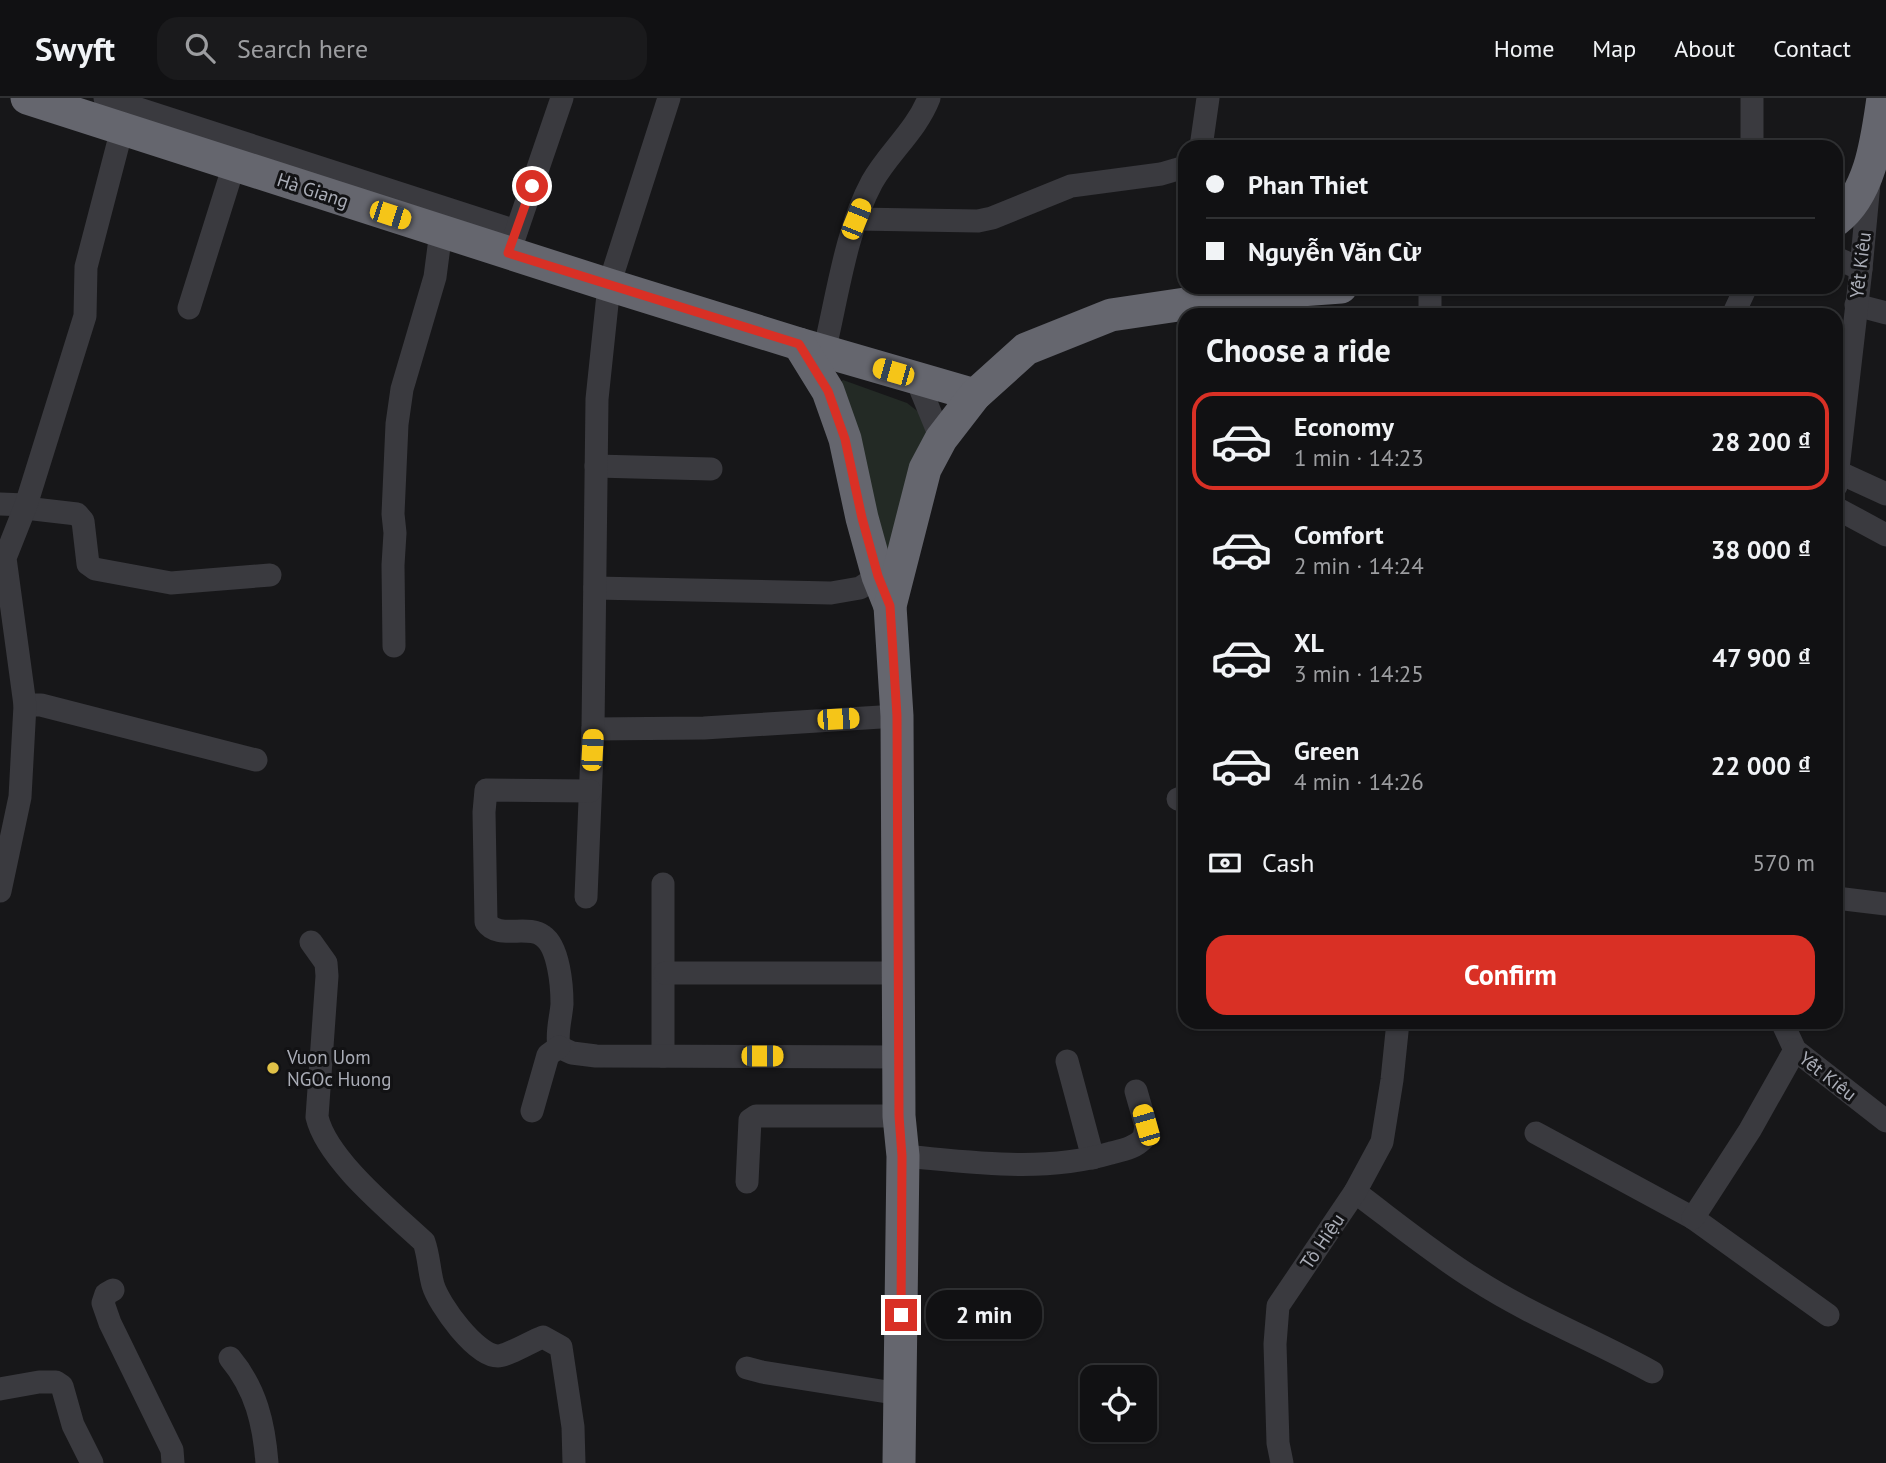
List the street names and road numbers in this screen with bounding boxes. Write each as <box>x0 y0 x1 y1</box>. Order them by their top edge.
street label: Hà Giang <box>274 167 352 213</box>
street label: Yết Kiêu <box>1844 230 1876 300</box>
street label: Yết Kiêu <box>1794 1046 1862 1106</box>
street label: Tô Hiệu <box>1295 1208 1349 1274</box>

